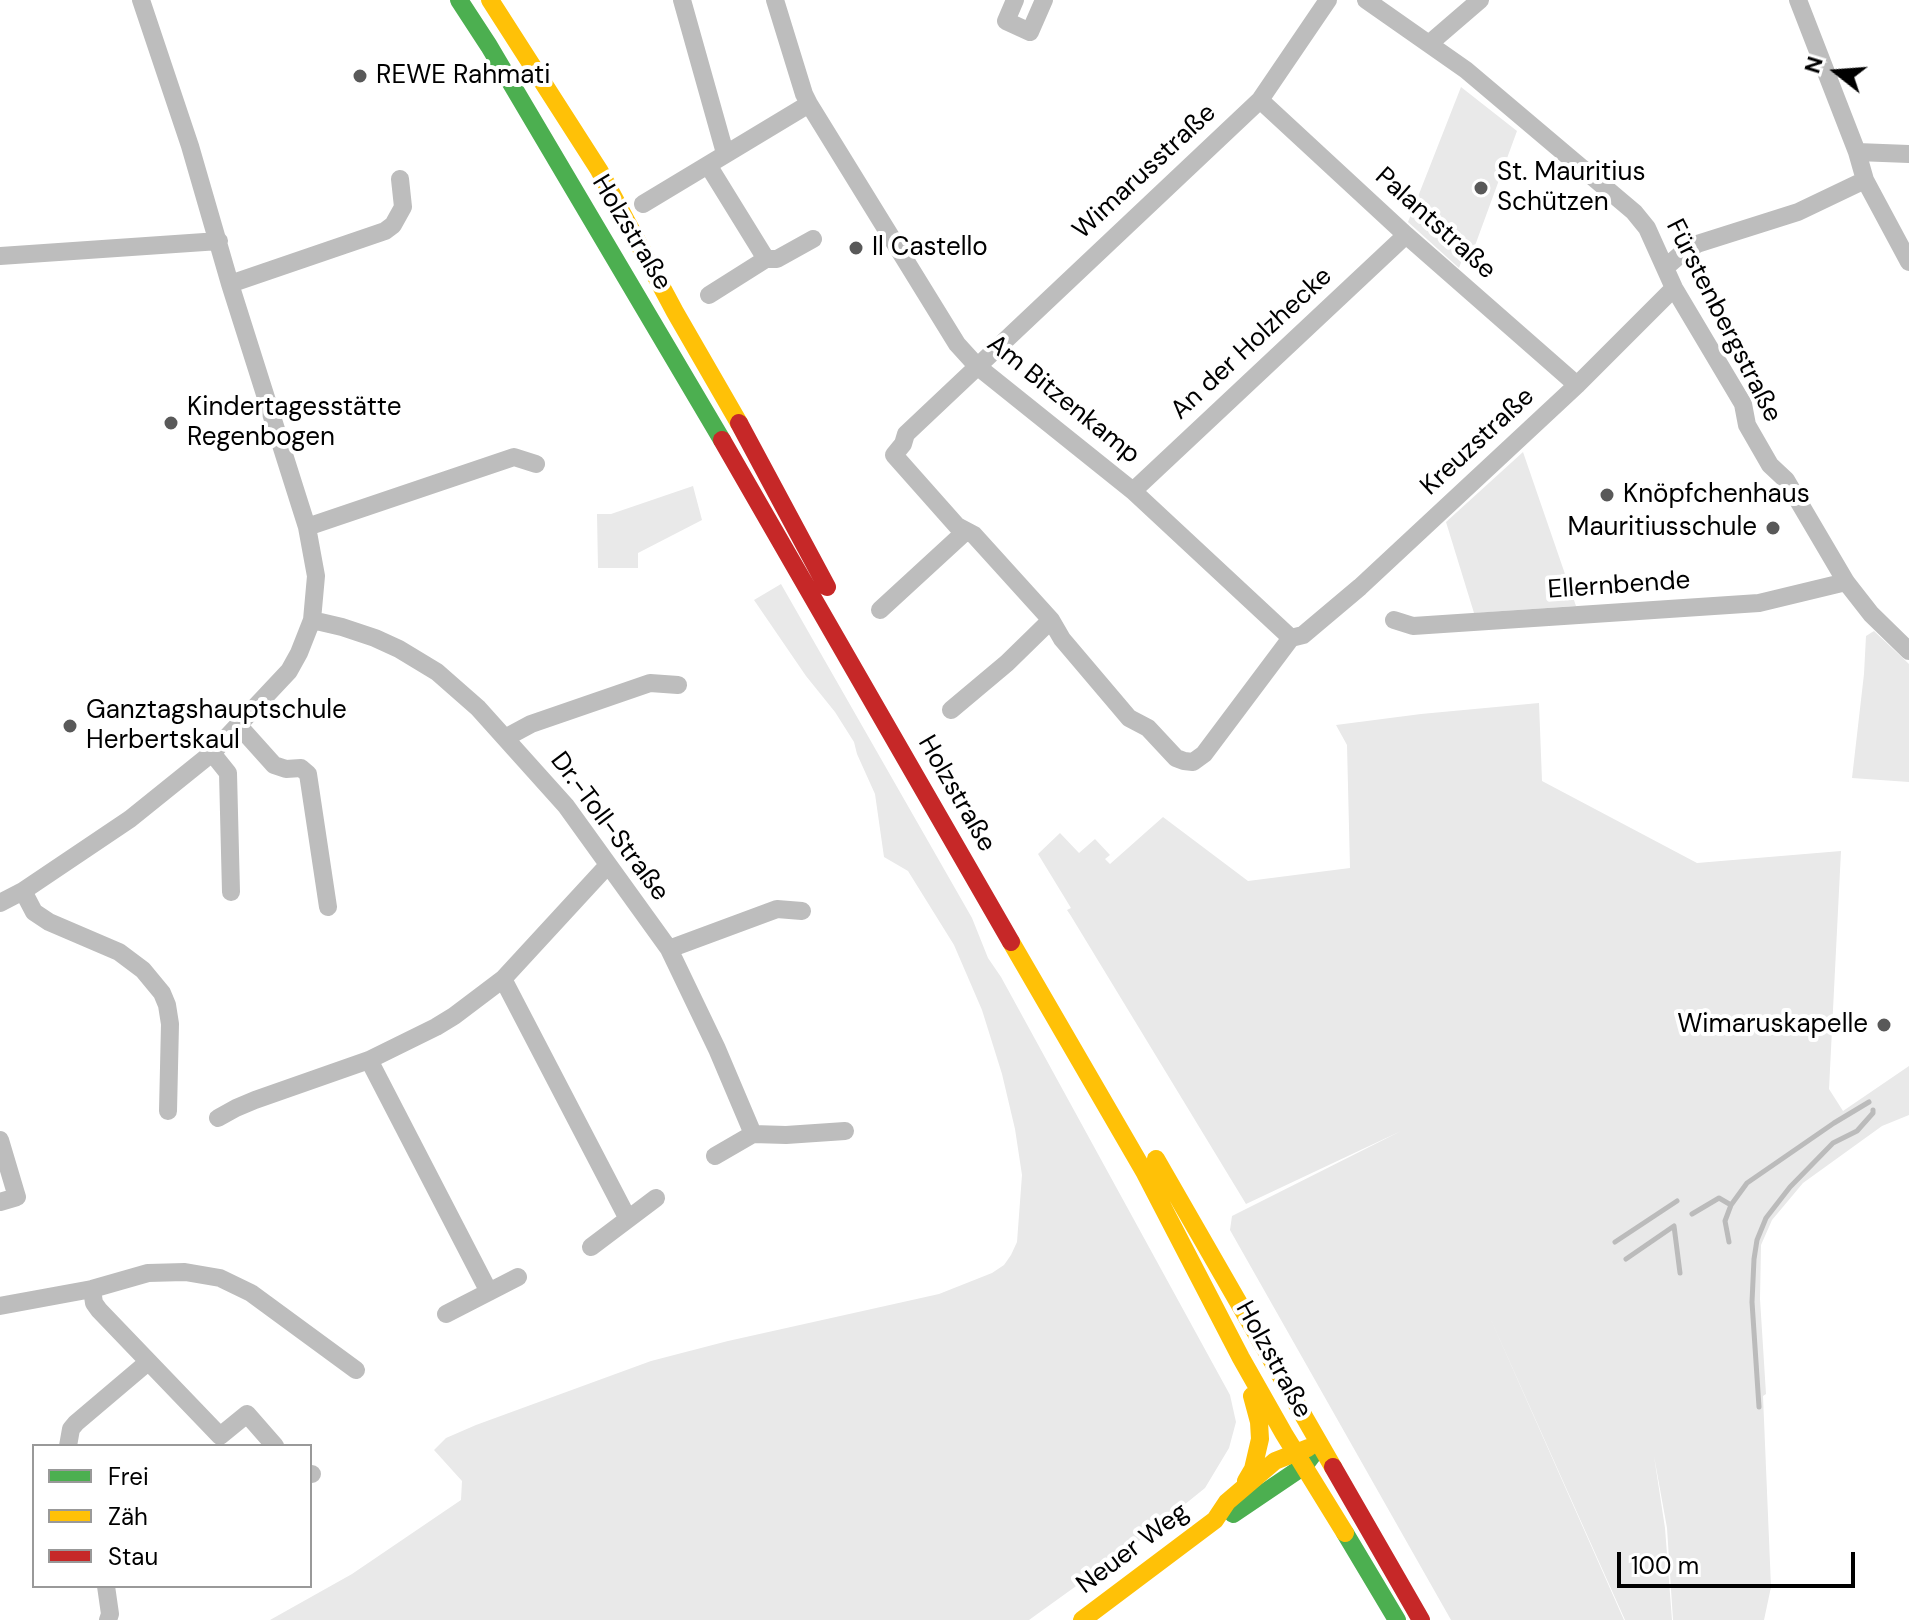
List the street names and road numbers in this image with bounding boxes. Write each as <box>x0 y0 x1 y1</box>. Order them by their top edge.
street label: Wimarusstraße <box>1067 98 1223 246</box>
street label: Palantstraße <box>1368 162 1502 286</box>
street label: Holzstraße <box>584 170 678 296</box>
street label: Fürstenbergstraße <box>1658 214 1788 428</box>
street label: An der Holzhecke <box>1165 261 1339 427</box>
street label: Am Bitzenkamp <box>980 329 1146 471</box>
street label: Kreuzstraße <box>1415 382 1541 502</box>
street label: Ellernbende <box>1547 565 1691 607</box>
street label: Holzstraße <box>910 730 1002 858</box>
street label: Dr.-Toll-Straße <box>543 746 675 908</box>
street label: Holzstraße <box>1228 1296 1318 1424</box>
street label: Neuer Weg <box>1071 1497 1195 1601</box>

